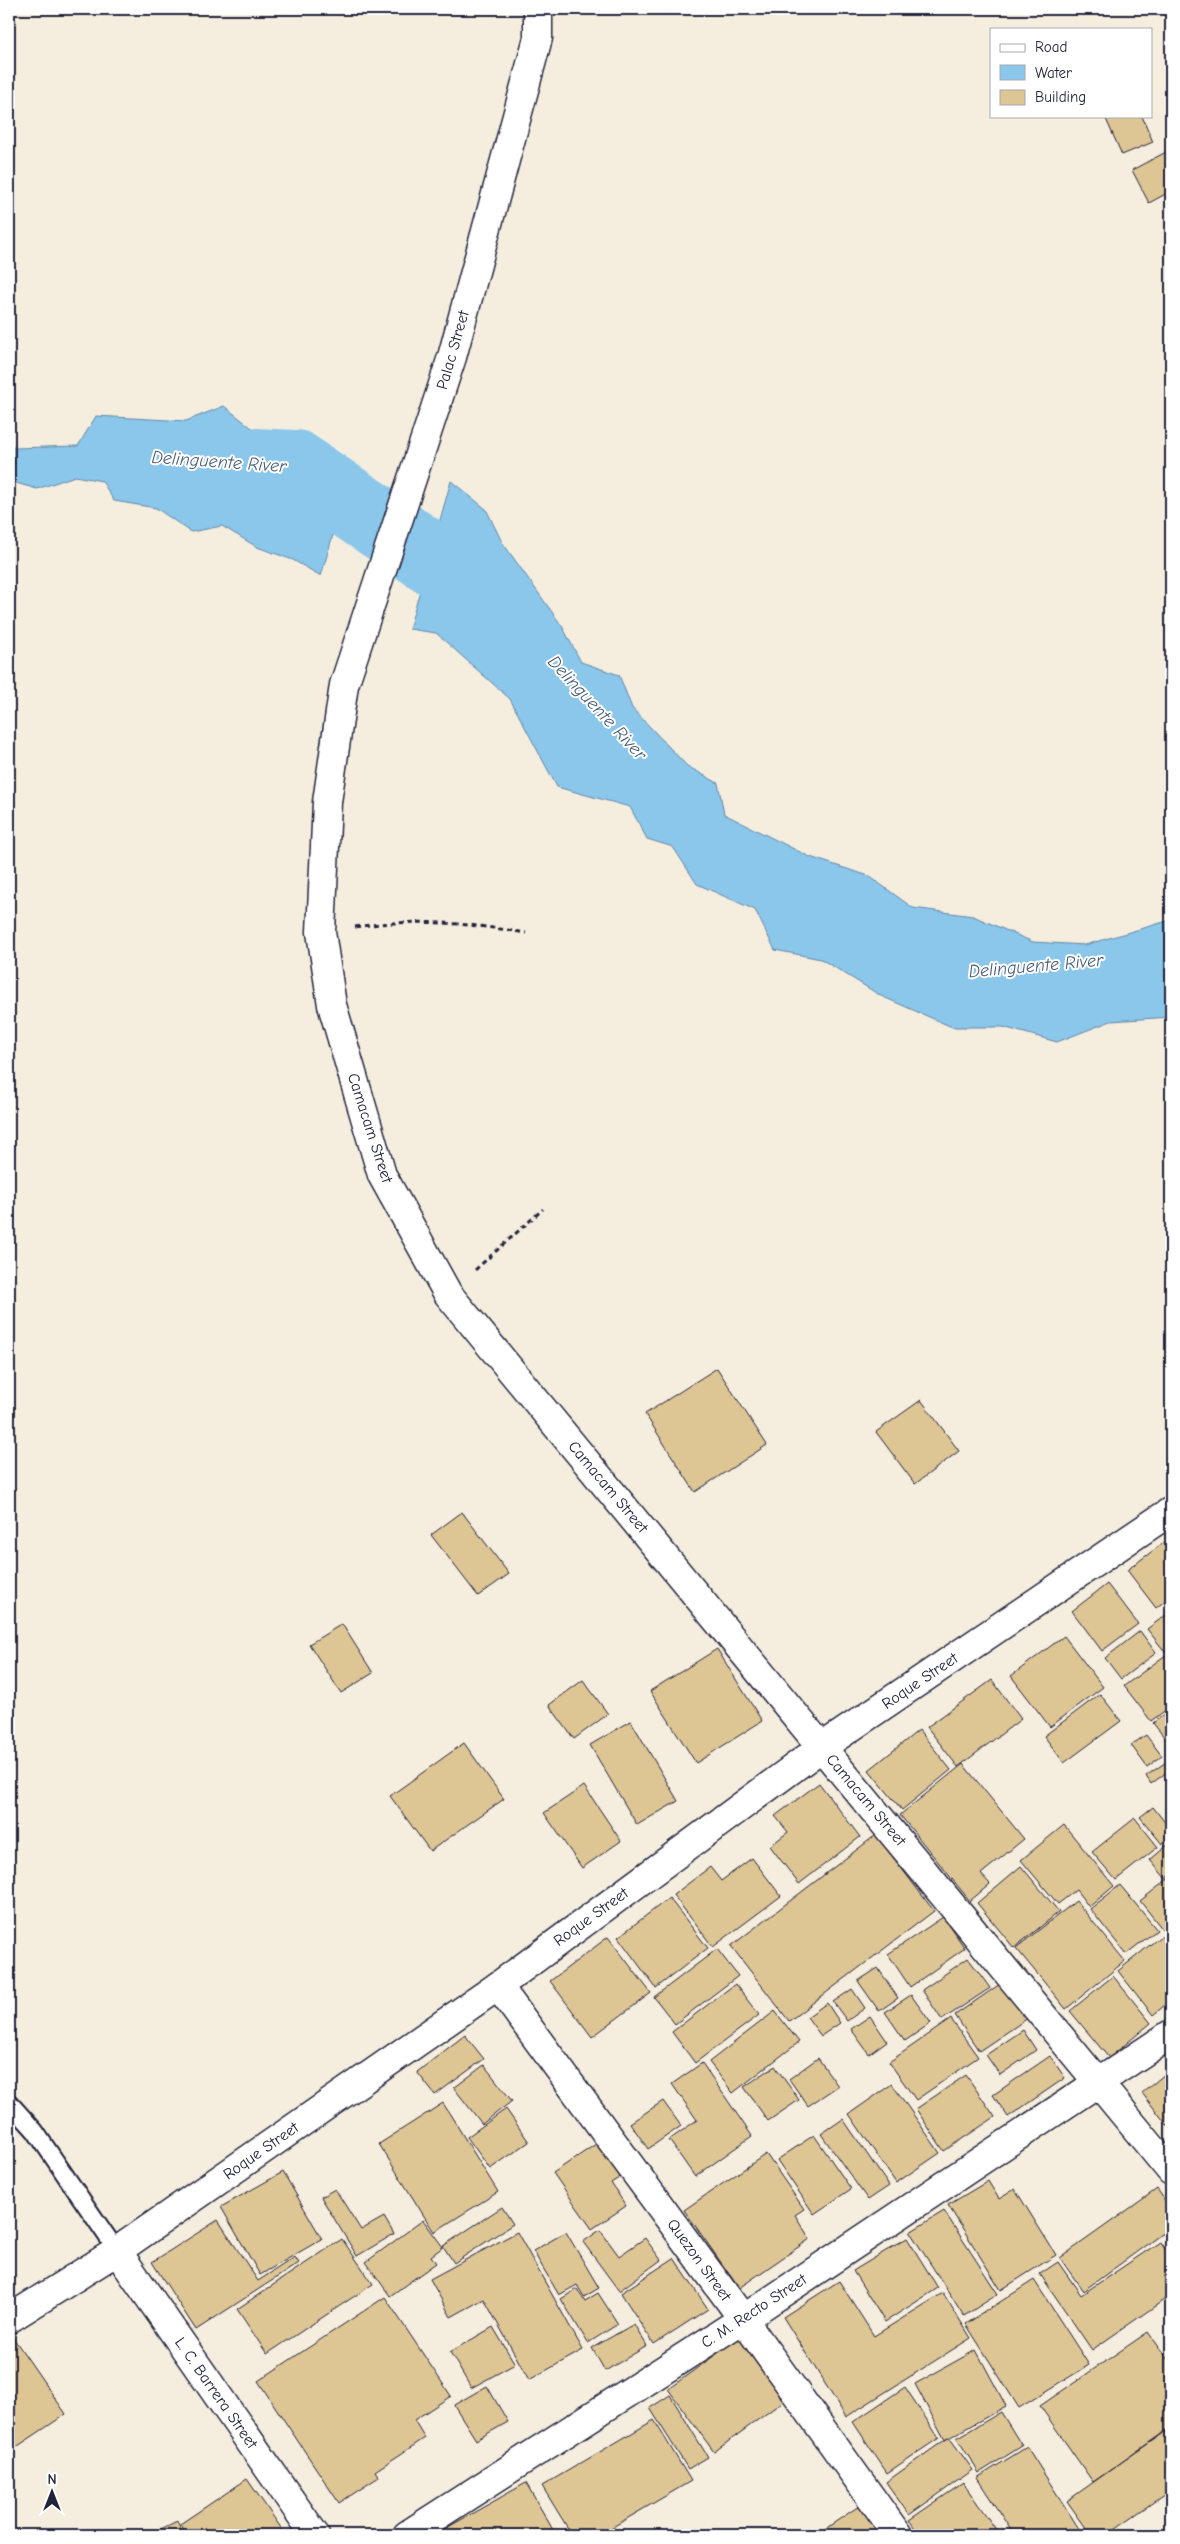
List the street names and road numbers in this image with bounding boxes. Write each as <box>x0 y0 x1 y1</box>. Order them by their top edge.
street label: Palac Street <box>433 308 473 392</box>
street label: Camacam Street <box>344 1071 396 1185</box>
street label: Camacam Street <box>564 1437 652 1537</box>
street label: Roque Street <box>879 1649 962 1713</box>
street label: Camacam Street <box>822 1750 910 1850</box>
street label: Roque Street <box>550 1884 632 1950</box>
street label: Roque Street <box>220 2118 302 2184</box>
street label: Quezon Street <box>663 2216 735 2305</box>
street label: C. M. Recto Street <box>698 2270 810 2352</box>
street label: L. C. Barrera Street <box>171 2334 261 2452</box>

